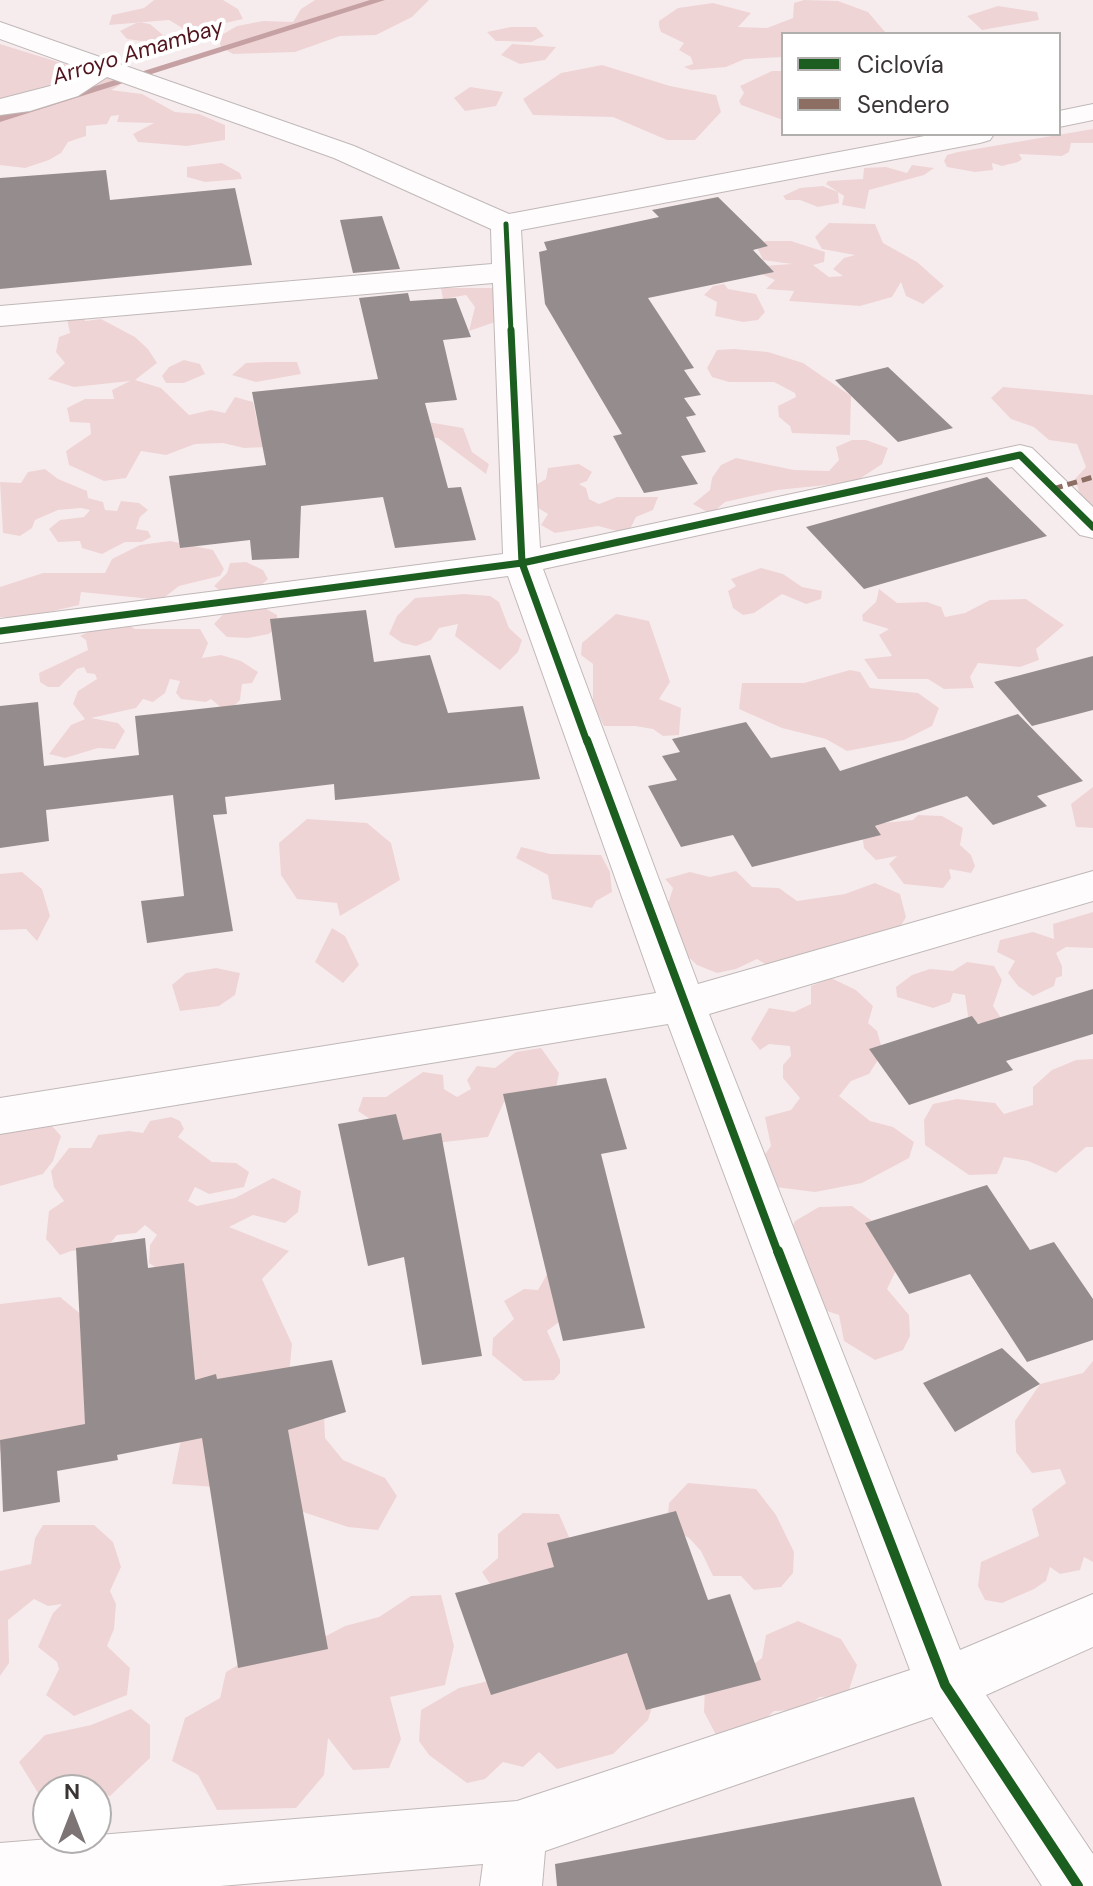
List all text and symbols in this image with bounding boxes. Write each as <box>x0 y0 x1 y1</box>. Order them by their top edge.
water label: Arroyo Amambay <box>49 14 227 92</box>
legend <box>781 32 1061 136</box>
text: Ciclovía <box>857 49 944 80</box>
text: Sendero <box>857 89 950 120</box>
north arrow <box>32 1774 112 1854</box>
text: N <box>64 1777 80 1806</box>

